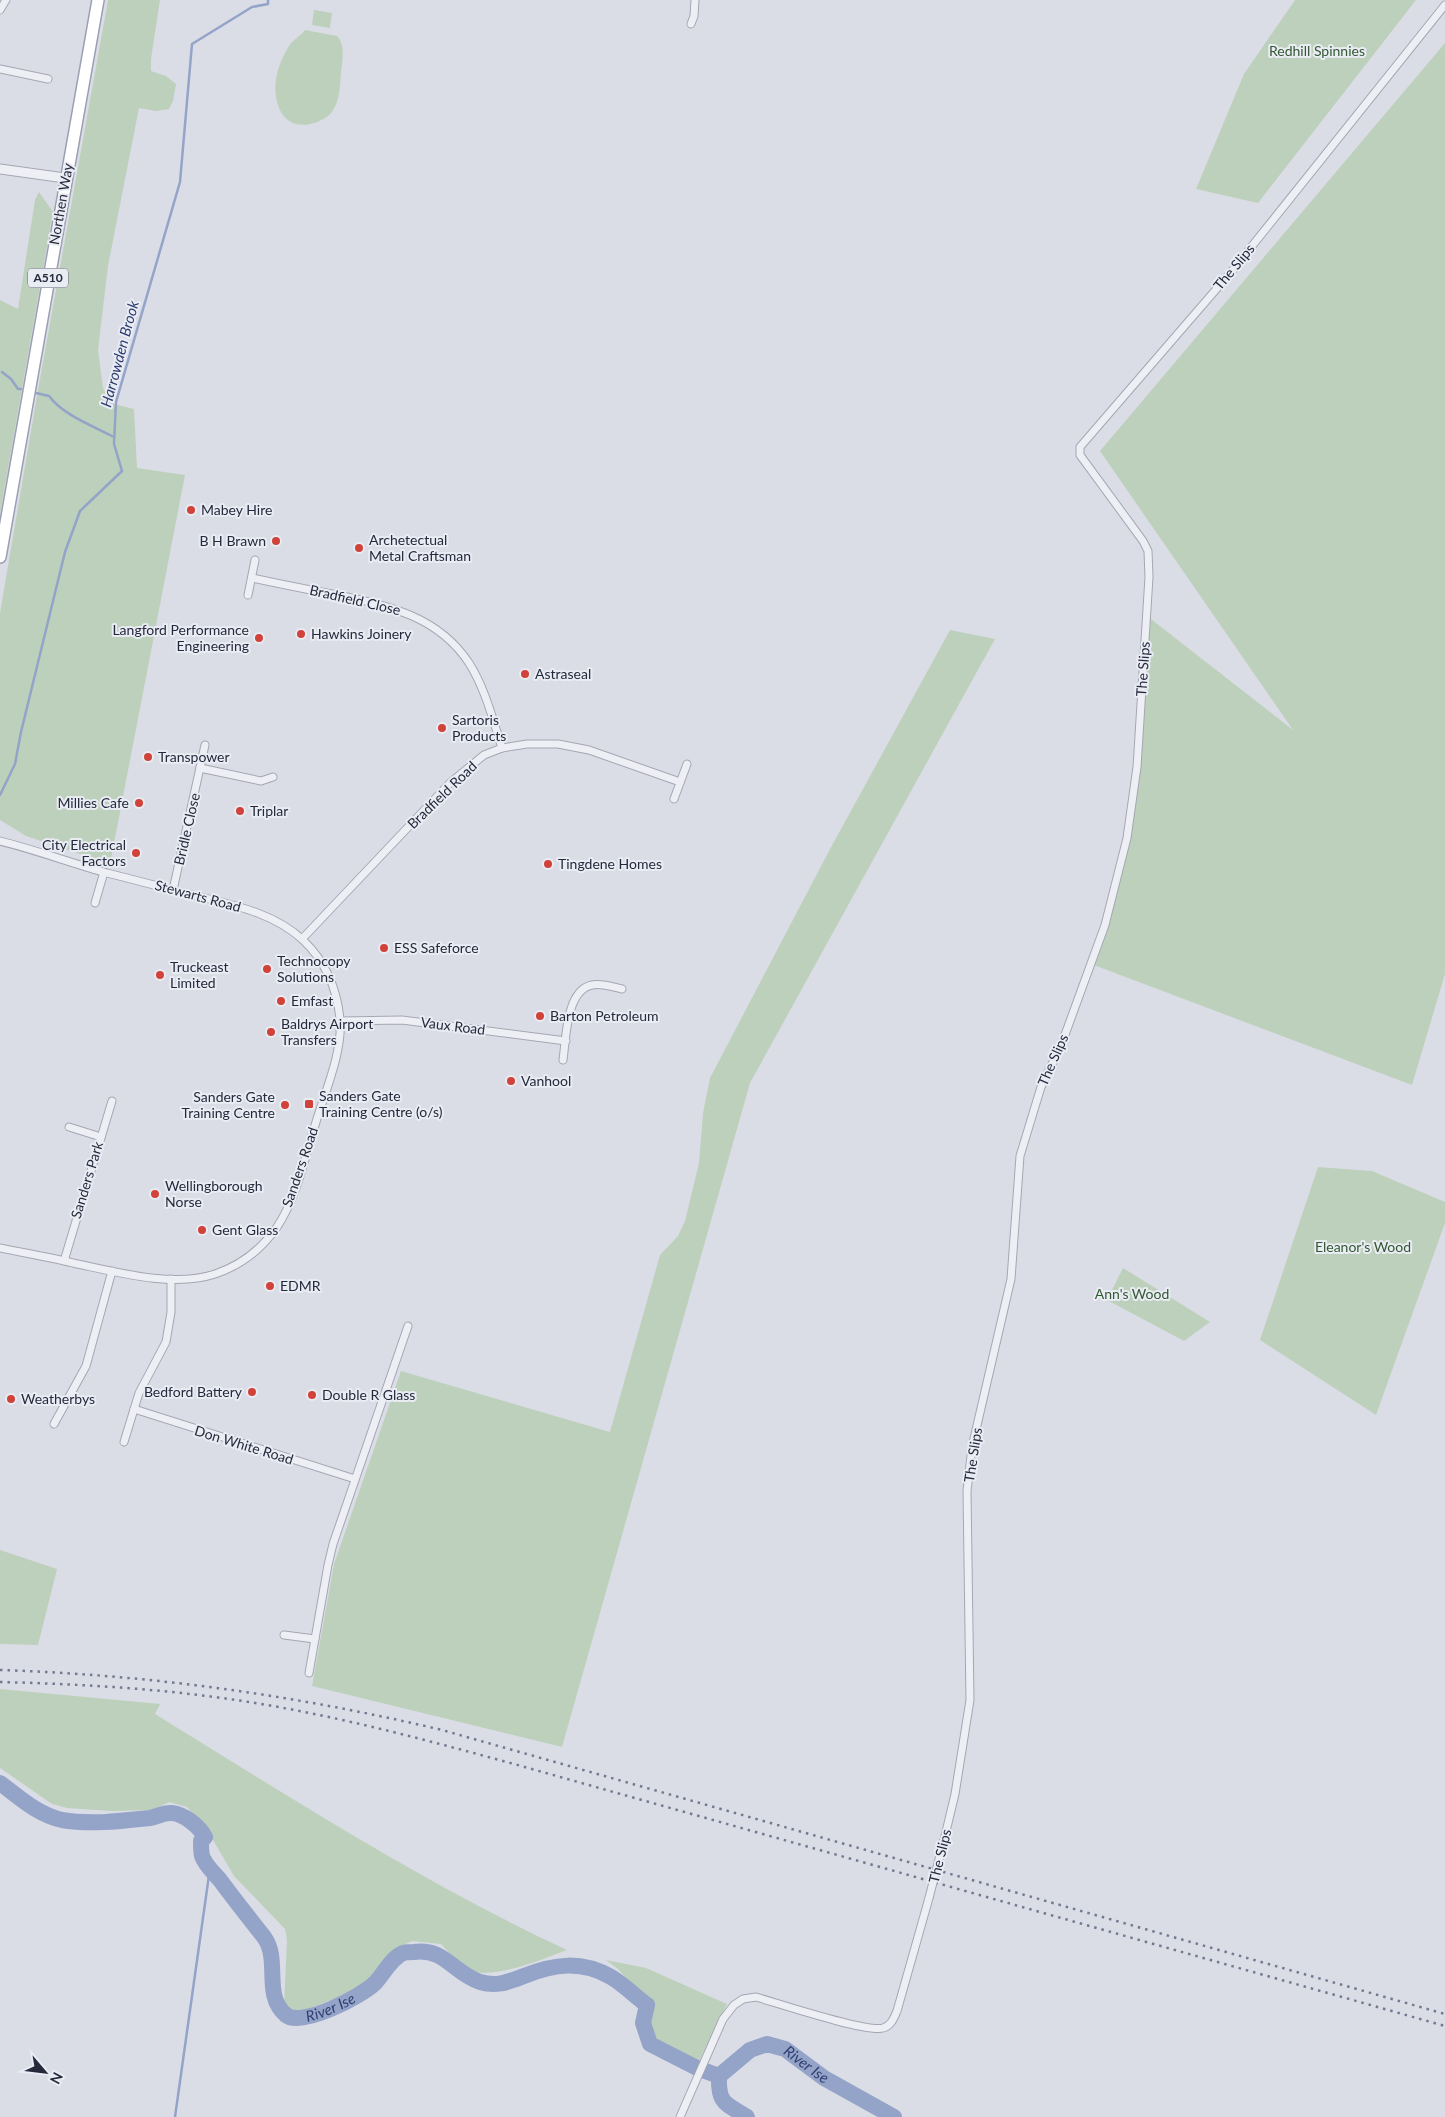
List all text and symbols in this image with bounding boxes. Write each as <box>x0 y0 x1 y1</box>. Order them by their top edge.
park label: Redhill Spinnies <box>1269 42 1365 59</box>
street label: Northen Way <box>45 161 76 246</box>
street label: The Slips <box>1209 240 1258 293</box>
road number: A510 <box>28 268 68 288</box>
water label: Harrowden Brook <box>96 298 142 409</box>
place label: Mabey Hire <box>201 501 272 518</box>
marker: Mabey Hire <box>185 504 197 516</box>
place label: Archetectual Metal Craftsman <box>369 531 471 564</box>
place label: B H Brawn <box>199 532 266 549</box>
marker: B H Brawn <box>270 535 282 547</box>
marker: Archetectual Metal Craftsman <box>353 542 365 554</box>
street label: Bradfield Close <box>308 581 402 618</box>
place label: Langford Performance Engineering <box>112 621 249 654</box>
place label: Hawkins Joinery <box>311 625 412 642</box>
marker: Hawkins Joinery <box>295 628 307 640</box>
marker: Langford Performance Engineering <box>253 632 265 644</box>
street label: The Slips <box>1132 641 1153 697</box>
place label: Astraseal <box>535 665 591 682</box>
marker: Astraseal <box>519 668 531 680</box>
place label: Sartoris Products <box>452 711 506 744</box>
marker: Sartoris Products <box>436 722 448 734</box>
place label: Transpower <box>158 748 230 765</box>
marker: Transpower <box>142 751 154 763</box>
street label: Bradfield Road <box>403 757 480 832</box>
street label: Bridle Close <box>170 791 203 867</box>
place label: Millies Cafe <box>57 794 129 811</box>
marker: Millies Cafe <box>133 797 145 809</box>
place label: Triplar <box>250 802 288 819</box>
marker: Triplar <box>234 805 246 817</box>
place label: City Electrical Factors <box>42 836 126 869</box>
marker: City Electrical Factors <box>130 847 142 859</box>
place label: Tingdene Homes <box>558 855 662 872</box>
marker: Tingdene Homes <box>542 858 554 870</box>
street label: Stewarts Road <box>153 876 243 915</box>
place label: ESS Safeforce <box>394 939 479 956</box>
marker: ESS Safeforce <box>378 942 390 954</box>
place label: Technocopy Solutions <box>277 952 351 985</box>
place label: Truckeast Limited <box>170 958 228 991</box>
marker: Technocopy Solutions <box>261 963 273 975</box>
marker: Truckeast Limited <box>154 969 166 981</box>
place label: Emfast <box>291 992 333 1009</box>
marker: Emfast <box>275 995 287 1007</box>
place label: Barton Petroleum <box>550 1007 658 1024</box>
marker: Barton Petroleum <box>534 1010 546 1022</box>
street label: Vaux Road <box>420 1013 486 1038</box>
place label: Baldrys Airport Transfers <box>281 1015 373 1048</box>
marker: Baldrys Airport Transfers <box>265 1026 277 1038</box>
street label: The Slips <box>1034 1031 1071 1088</box>
place label: Vanhool <box>521 1072 571 1089</box>
marker: Vanhool <box>505 1075 517 1087</box>
place label: Sanders Gate Training Centre (o/s) <box>319 1087 443 1120</box>
place label: Sanders Gate Training Centre <box>182 1088 275 1121</box>
marker: Sanders Gate Training Centre (o/s) <box>303 1098 315 1110</box>
marker: Sanders Gate Training Centre <box>279 1099 291 1111</box>
street label: Sanders Road <box>278 1125 321 1209</box>
street label: Sanders Park <box>67 1138 107 1220</box>
place label: Wellingborough Norse <box>165 1177 263 1210</box>
marker: Wellingborough Norse <box>149 1188 161 1200</box>
place label: Gent Glass <box>212 1221 278 1238</box>
marker: Gent Glass <box>196 1224 208 1236</box>
park label: Eleanor's Wood <box>1315 1238 1411 1255</box>
place label: EDMR <box>280 1277 321 1294</box>
marker: EDMR <box>264 1280 276 1292</box>
park label: Ann's Wood <box>1095 1285 1169 1302</box>
place label: Bedford Battery <box>144 1383 243 1400</box>
marker: Bedford Battery <box>246 1386 258 1398</box>
place label: Double R Glass <box>322 1386 415 1403</box>
marker: Double R Glass <box>306 1389 318 1401</box>
place label: Weatherbys <box>21 1390 95 1407</box>
marker: Weatherbys <box>5 1393 17 1405</box>
street label: Don White Road <box>193 1421 296 1468</box>
street label: The Slips <box>960 1426 985 1483</box>
street label: The Slips <box>925 1827 954 1885</box>
water label: River Ise <box>304 1989 358 2025</box>
water label: River Ise <box>781 2041 832 2087</box>
north arrow <box>20 2047 70 2097</box>
text: N <box>47 2070 67 2087</box>

